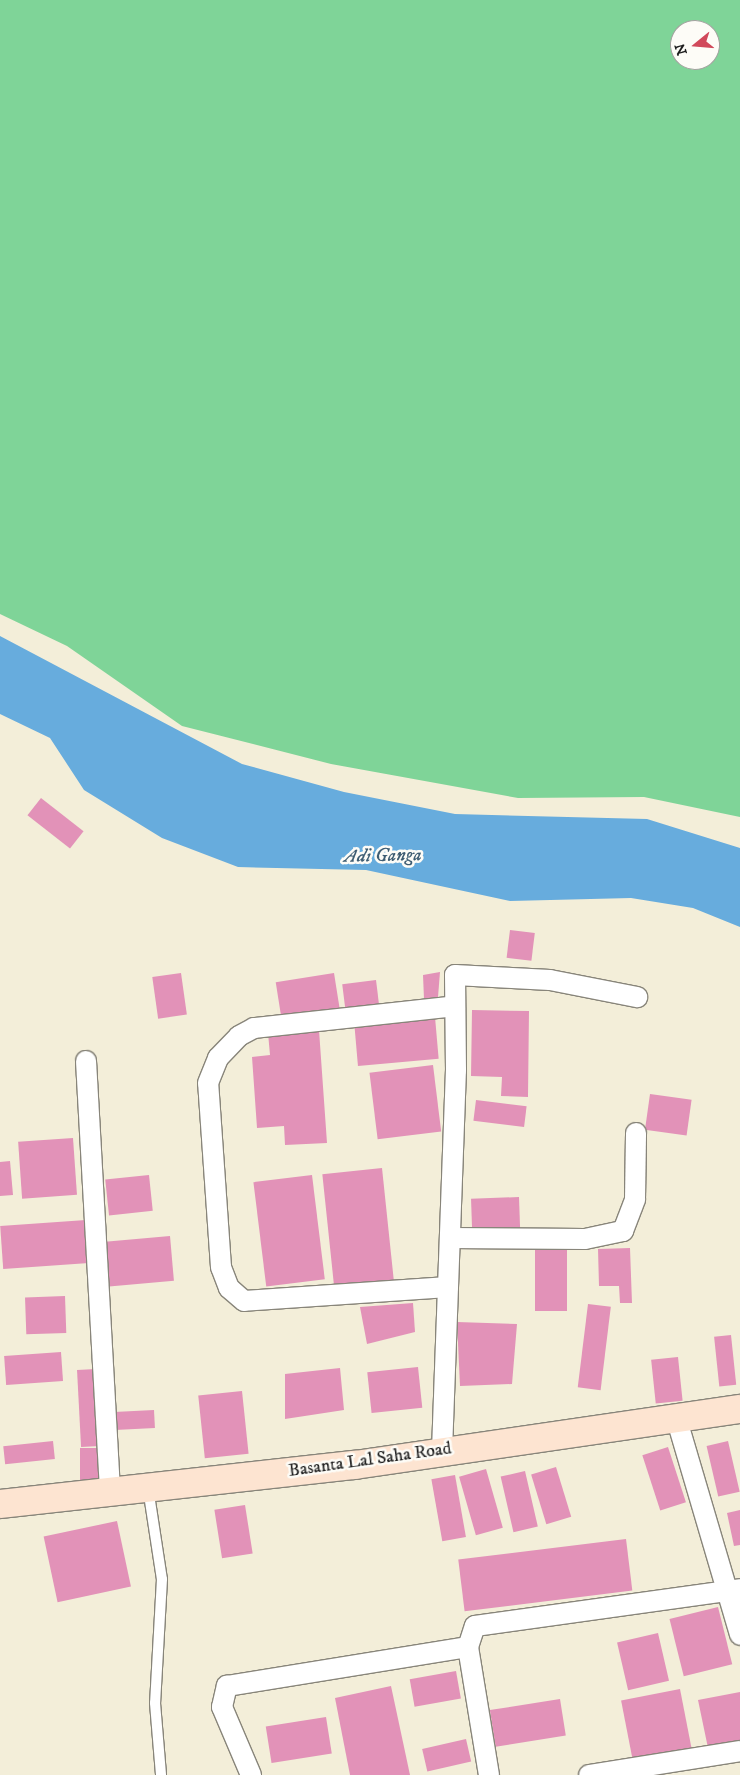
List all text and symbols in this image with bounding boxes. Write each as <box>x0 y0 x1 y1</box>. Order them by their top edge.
north arrow <box>670 20 720 70</box>
text: N <box>671 41 692 57</box>
water label: Adi Ganga <box>344 844 422 868</box>
street label: Basanta Lal Saha Road <box>287 1438 453 1482</box>

